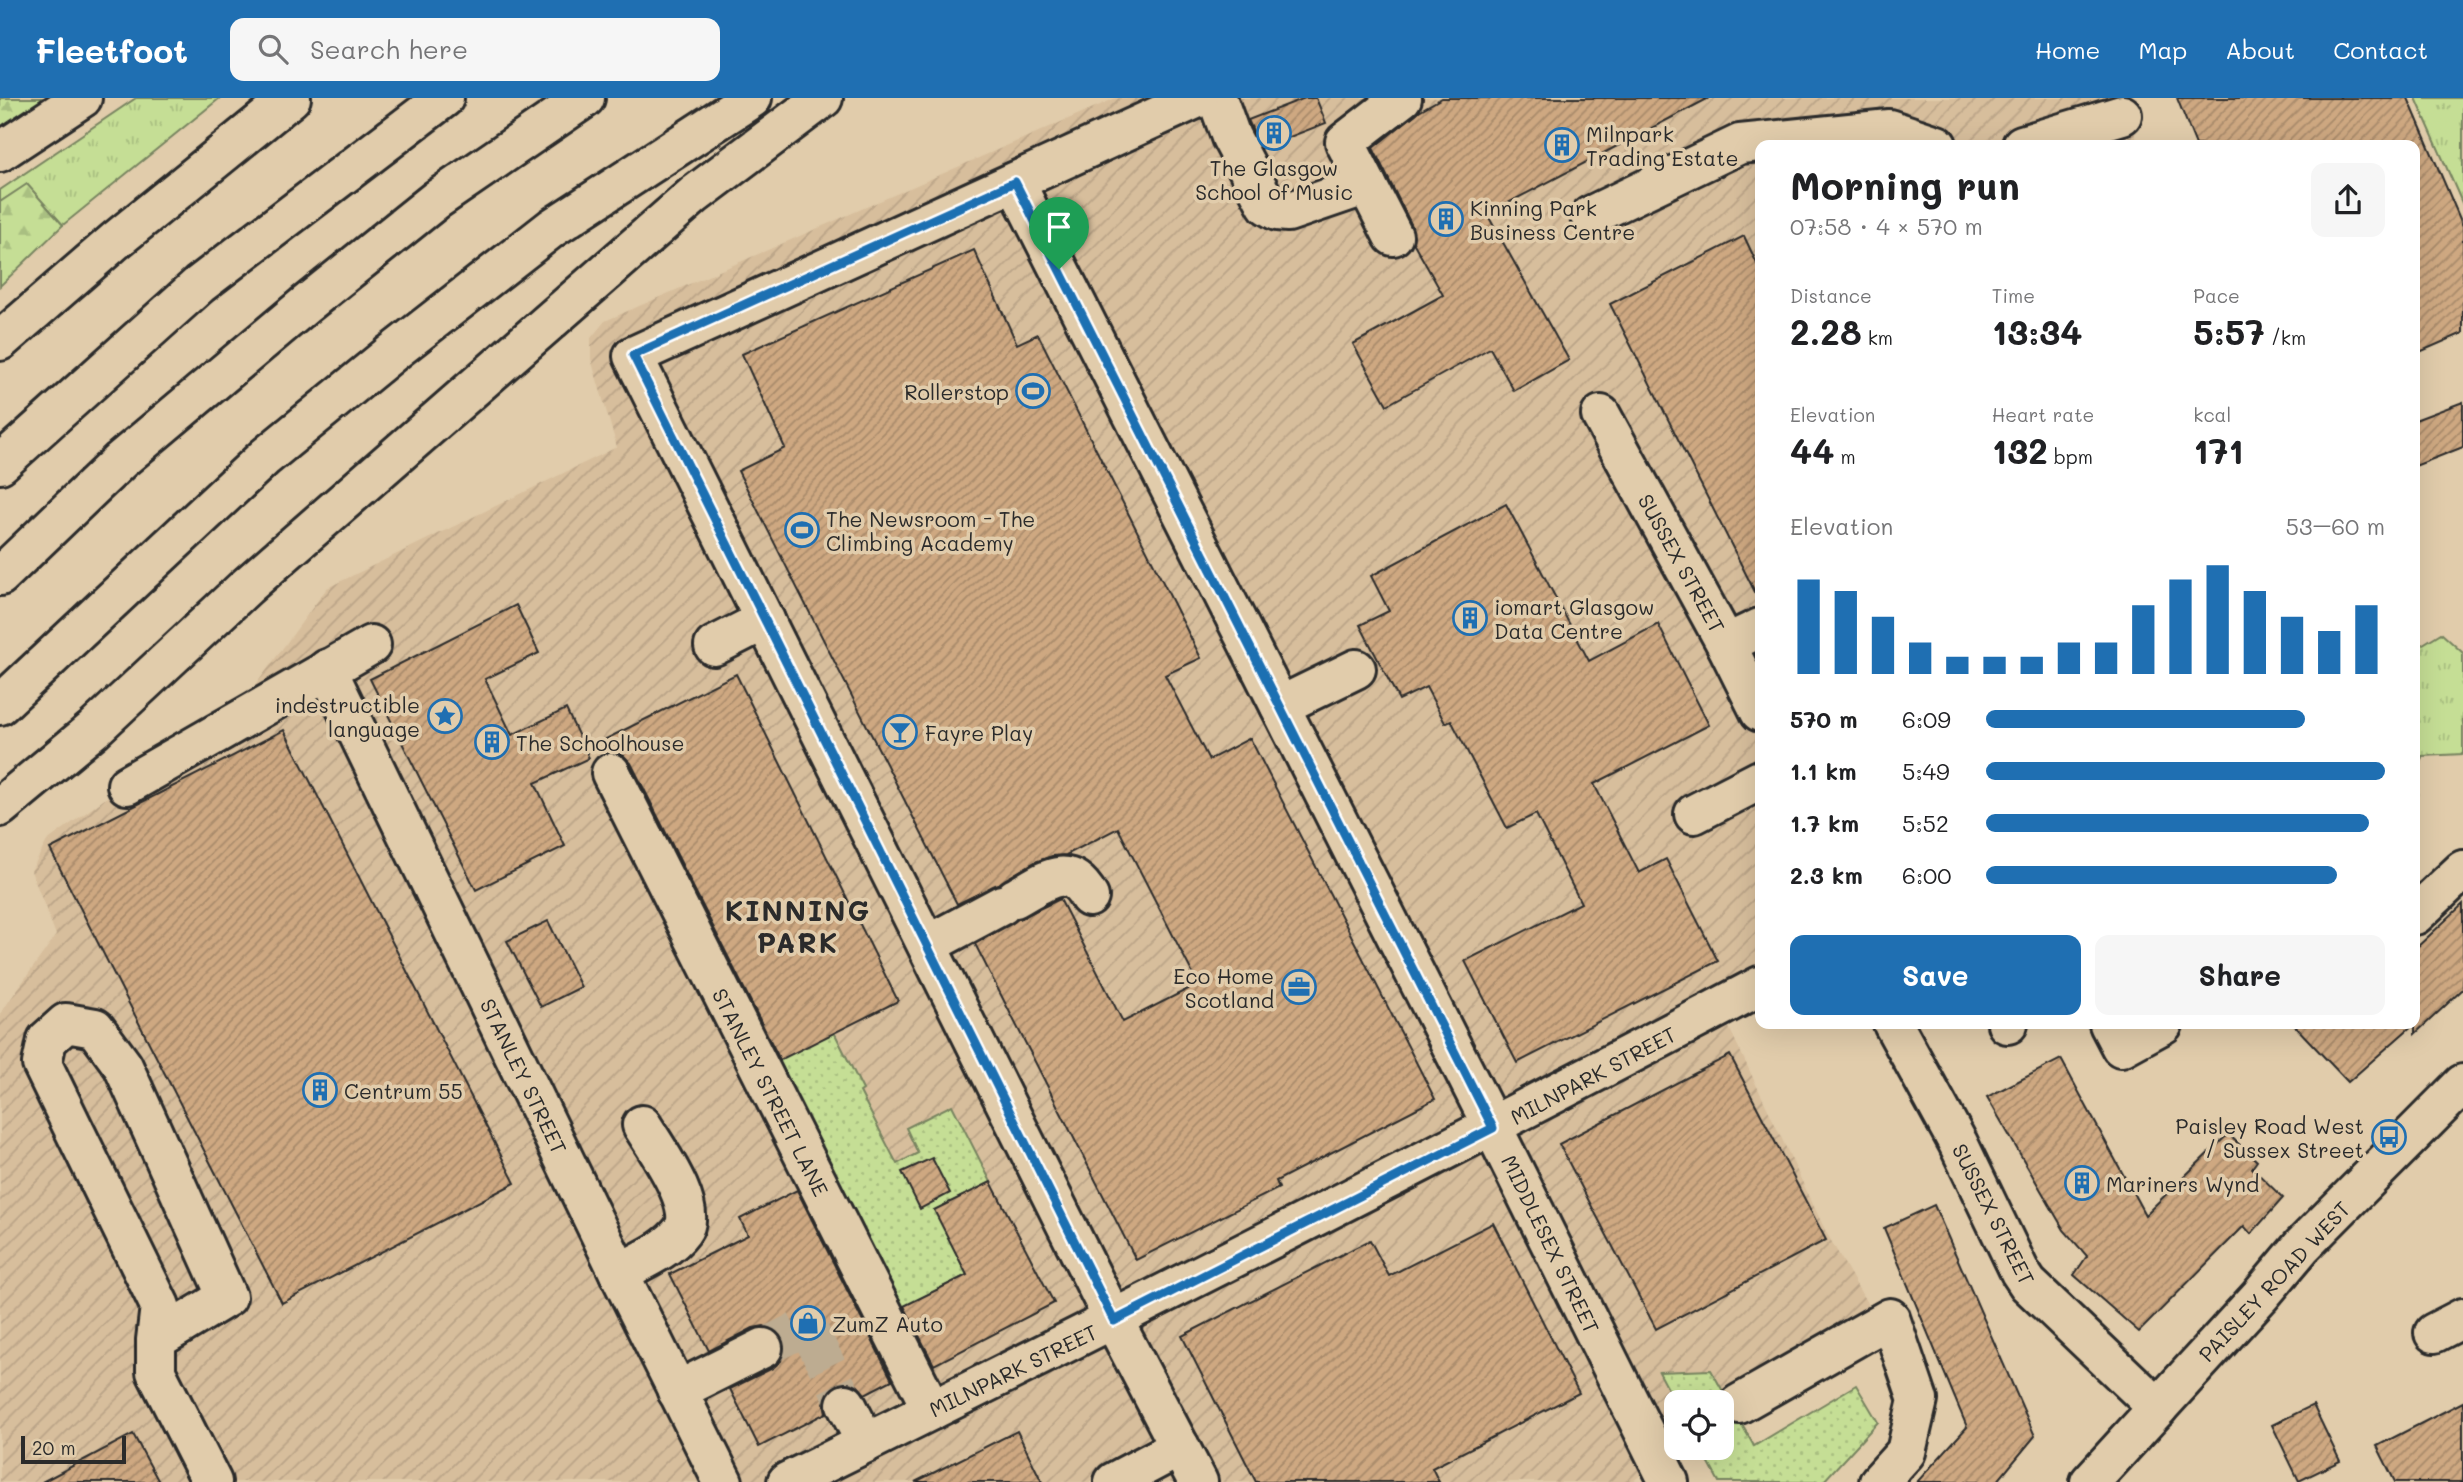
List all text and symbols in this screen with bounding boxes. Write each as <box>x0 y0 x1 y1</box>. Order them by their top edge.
search box <box>230 18 720 81</box>
text: Fleetfoot <box>35 28 188 71</box>
icon: search <box>254 30 292 68</box>
text: Search here <box>310 32 468 66</box>
text: Home <box>2035 34 2100 65</box>
text: Map <box>2138 34 2187 65</box>
text: About <box>2225 34 2295 65</box>
text: Contact <box>2333 34 2428 65</box>
building icon: The Glasgow School of Music <box>1255 114 1293 152</box>
place label: Milnpark Trading Estate <box>1586 120 1738 171</box>
building icon: Milnpark Trading Estate <box>1543 126 1581 164</box>
place label: The Glasgow School of Music <box>1195 154 1353 205</box>
text: Morning run <box>1790 160 2020 210</box>
button: share <box>2311 163 2385 237</box>
place label: Kinning Park Business Centre <box>1470 194 1635 245</box>
pin <box>1029 197 1089 269</box>
building icon: Kinning Park Business Centre <box>1427 200 1465 238</box>
icon: arrive <box>1040 208 1078 246</box>
text: 07:58 · 4 × 570 m <box>1790 211 1983 241</box>
text: Distance <box>1790 283 1872 308</box>
text: Time <box>1992 283 2035 308</box>
text: Pace <box>2193 283 2240 308</box>
text: 2.28 <box>1790 308 1862 354</box>
text: 13:34 <box>1992 308 2082 354</box>
text: 5:57 <box>2193 308 2265 354</box>
text: km <box>1862 325 1893 350</box>
text: /km <box>2265 325 2306 350</box>
sports icon: Rollerstop <box>1014 372 1052 410</box>
place label: Rollerstop <box>904 378 1009 405</box>
text: Elevation <box>1790 402 1875 427</box>
text: Heart rate <box>1992 402 2094 427</box>
text: kcal <box>2193 402 2231 427</box>
text: 44 <box>1790 427 1834 473</box>
text: 132 <box>1992 427 2048 473</box>
text: 171 <box>2193 427 2244 473</box>
text: m <box>1834 444 1856 469</box>
text: bpm <box>2048 444 2093 469</box>
street label: SUSSEX STREET <box>1633 489 1731 637</box>
place label: The Newsroom - The Climbing Academy <box>826 505 1035 556</box>
sports icon: The Newsroom - The Climbing Academy <box>783 511 821 549</box>
text: Elevation <box>1790 511 1893 541</box>
text: 53–60 m <box>2286 511 2385 541</box>
place label: iomart Glasgow Data Centre <box>1494 593 1654 644</box>
building icon: iomart Glasgow Data Centre <box>1451 599 1489 637</box>
place label: indestructible language <box>274 691 420 742</box>
place icon: indestructible language <box>426 697 464 735</box>
text: 570 m <box>1790 704 1858 734</box>
text: 6:09 <box>1902 704 1951 734</box>
bar icon: Fayre Play <box>881 713 919 751</box>
place label: Fayre Play <box>925 719 1033 746</box>
building icon: The Schoolhouse <box>473 723 511 761</box>
place label: The Schoolhouse <box>516 729 684 756</box>
text: 1.1 km <box>1790 756 1856 786</box>
text: 5:49 <box>1902 756 1950 786</box>
text: 1.7 km <box>1790 808 1859 838</box>
text: 5:52 <box>1902 808 1949 838</box>
text: 2.3 km <box>1790 860 1863 890</box>
text: 6:00 <box>1902 860 1951 890</box>
district label: KINNING PARK <box>725 892 871 960</box>
button: Save <box>1790 935 2081 1015</box>
button: Share <box>2095 935 2385 1015</box>
place label: Eco Home Scotland <box>1173 962 1274 1013</box>
office icon: Eco Home Scotland <box>1280 968 1318 1006</box>
street label: STANLEY STREET LANE <box>707 984 835 1200</box>
street label: STANLEY STREET <box>475 994 573 1158</box>
street label: MILNPARK STREET <box>1505 1020 1681 1130</box>
building icon: Centrum 55 <box>301 1071 339 1109</box>
place label: Centrum 55 <box>344 1077 463 1104</box>
place label: Paisley Road West / Sussex Street <box>2176 1112 2364 1163</box>
bus stop icon: Paisley Road West / Sussex Street <box>2370 1118 2408 1156</box>
street label: SUSSEX STREET <box>1947 1139 2041 1289</box>
street label: MIDDLESEX STREET <box>1496 1150 1606 1338</box>
building icon: Mariners Wynd <box>2063 1164 2101 1202</box>
place label: Mariners Wynd <box>2106 1170 2259 1197</box>
street label: PAISLEY ROAD WEST <box>2193 1195 2355 1367</box>
shop icon: ZumZ Auto <box>789 1304 827 1342</box>
place label: ZumZ Auto <box>832 1310 943 1337</box>
street label: MILNPARK STREET <box>924 1318 1102 1422</box>
map controls <box>1664 1390 1734 1460</box>
button: locate <box>1664 1390 1734 1460</box>
scale bar <box>21 1433 126 1465</box>
text: 20 m <box>32 1435 76 1460</box>

